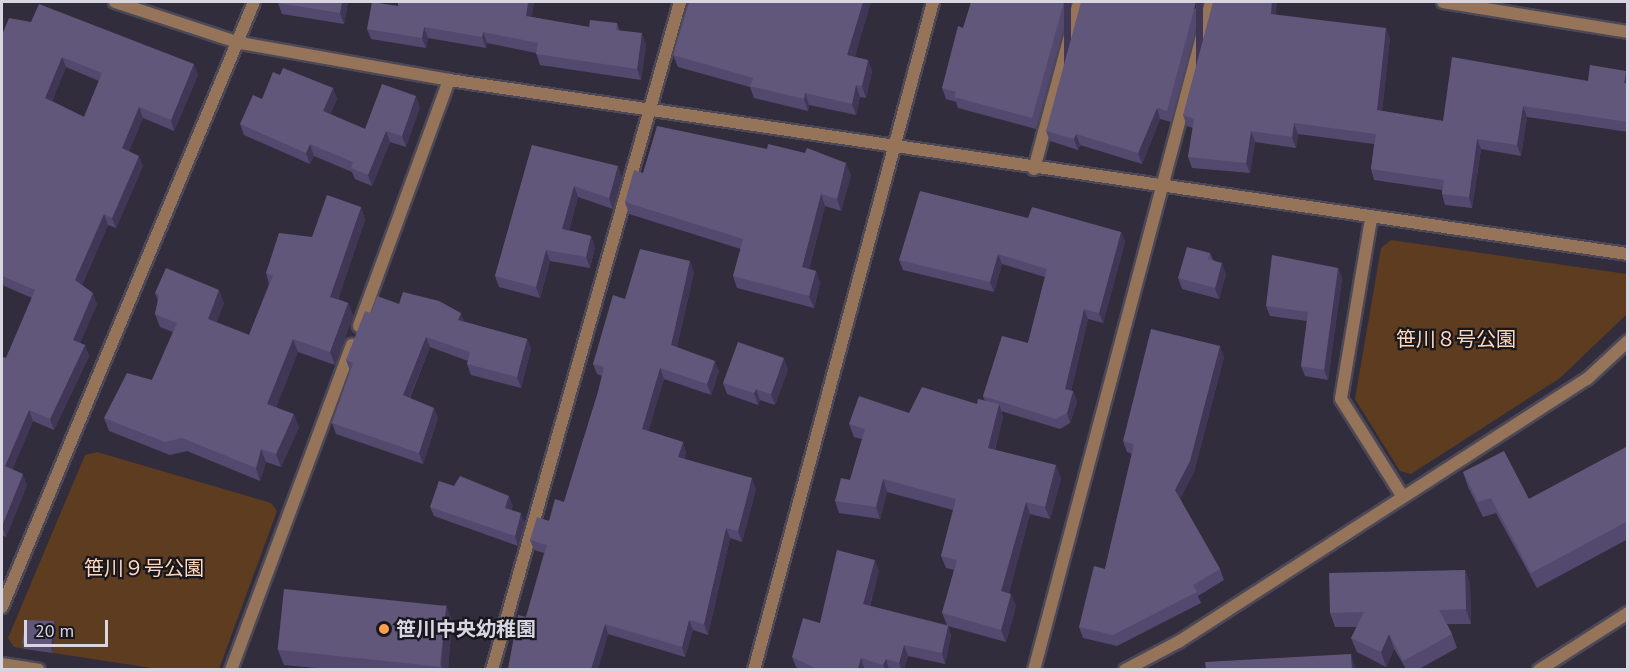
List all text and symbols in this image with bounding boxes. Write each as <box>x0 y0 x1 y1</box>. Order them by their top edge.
park label: 笹川８号公園 <box>1396 327 1516 351</box>
park label: 笹川９号公園 <box>84 556 204 580</box>
scale bar <box>27 608 111 646</box>
place label: 笹川中央幼稚園 <box>396 617 536 641</box>
text: 20 m <box>35 619 74 642</box>
marker: 笹川中央幼稚園 <box>377 622 391 636</box>

